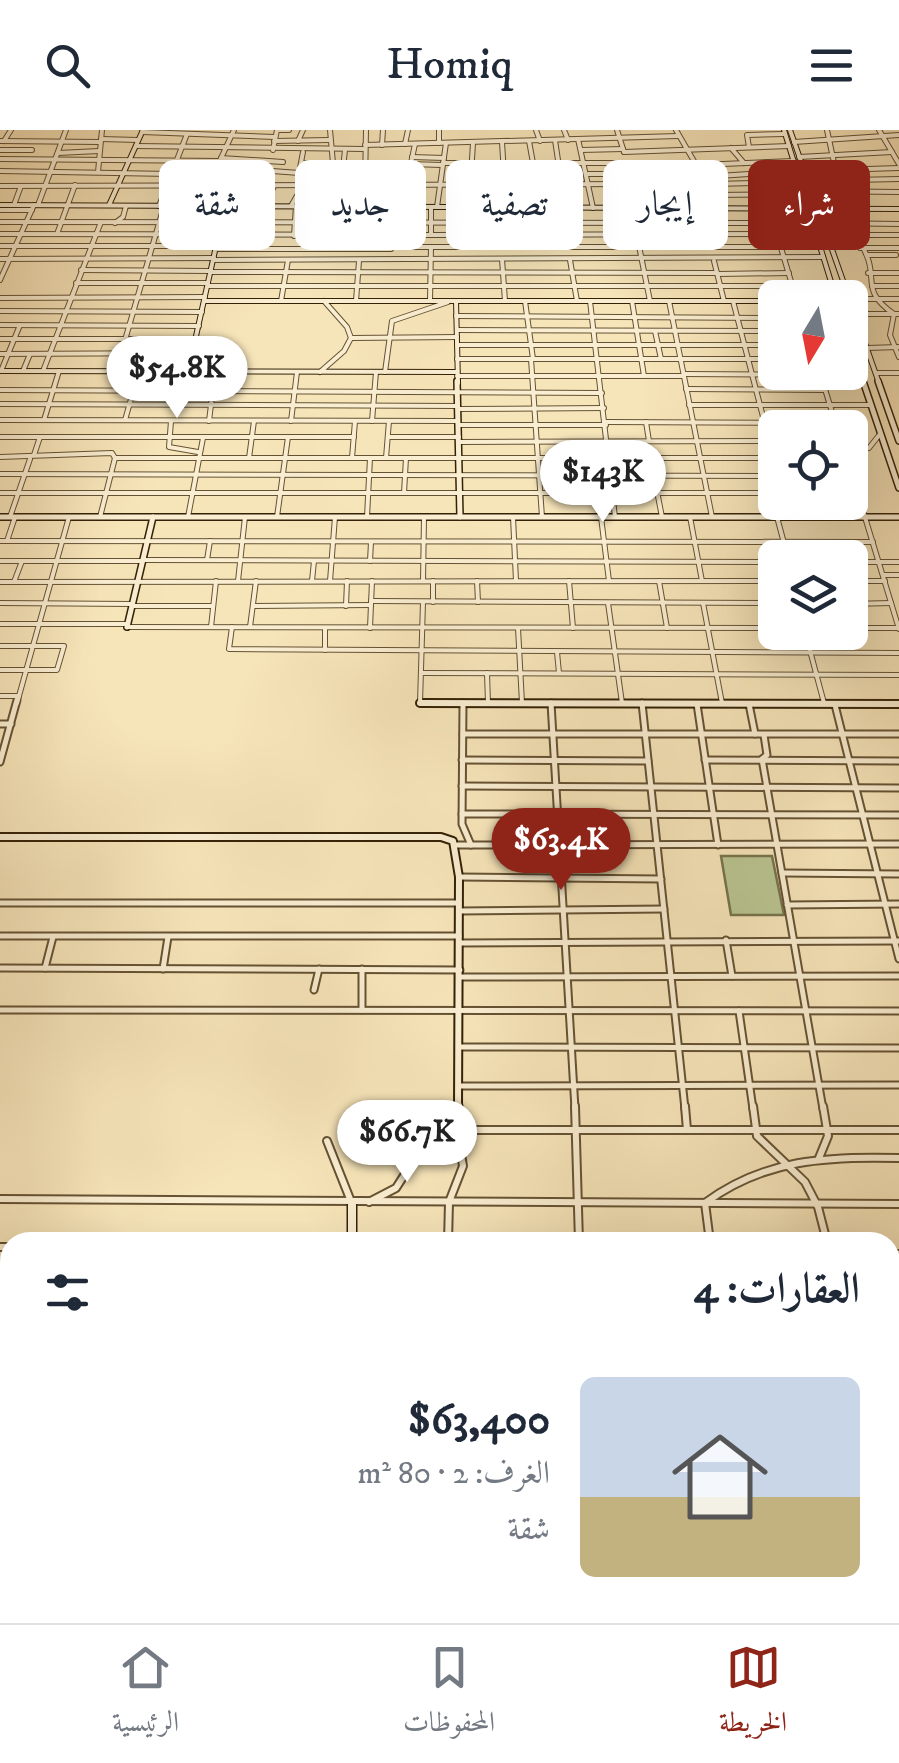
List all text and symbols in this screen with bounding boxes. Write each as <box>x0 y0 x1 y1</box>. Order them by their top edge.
text: Homiq <box>386 37 513 93</box>
icon: search <box>40 38 95 93</box>
icon: menu <box>804 38 859 93</box>
chip: شقة <box>159 160 275 250</box>
chip: جديد <box>295 160 426 250</box>
chip: تصفية <box>446 160 583 250</box>
chip: إيجار <box>603 160 728 250</box>
chip: شراء <box>748 160 870 250</box>
north arrow <box>758 280 868 390</box>
map controls <box>758 280 868 650</box>
pin: $54.8K <box>96 336 258 421</box>
text: $54.8K <box>129 348 225 388</box>
button: locate <box>758 410 868 520</box>
pin: $143K <box>533 440 673 525</box>
text: $143K <box>562 452 644 492</box>
button: layers <box>758 540 868 650</box>
pin: $63.4K <box>480 808 642 893</box>
text: $63.4K <box>514 820 608 860</box>
pin: $66.7K <box>326 1100 488 1185</box>
text: $66.7K <box>359 1112 455 1152</box>
text: العقارات: 4 <box>694 1264 860 1316</box>
icon: filters <box>40 1265 95 1320</box>
text: $63,400 <box>408 1395 550 1447</box>
icon: home <box>660 1417 780 1537</box>
text: الغرف: 2 · 80 m² <box>357 1454 550 1494</box>
text: شقة <box>508 1510 550 1550</box>
tab: الرئيسية <box>112 1640 179 1749</box>
tab: المحفوظات <box>403 1640 495 1749</box>
tab: الخريطة <box>719 1640 787 1749</box>

